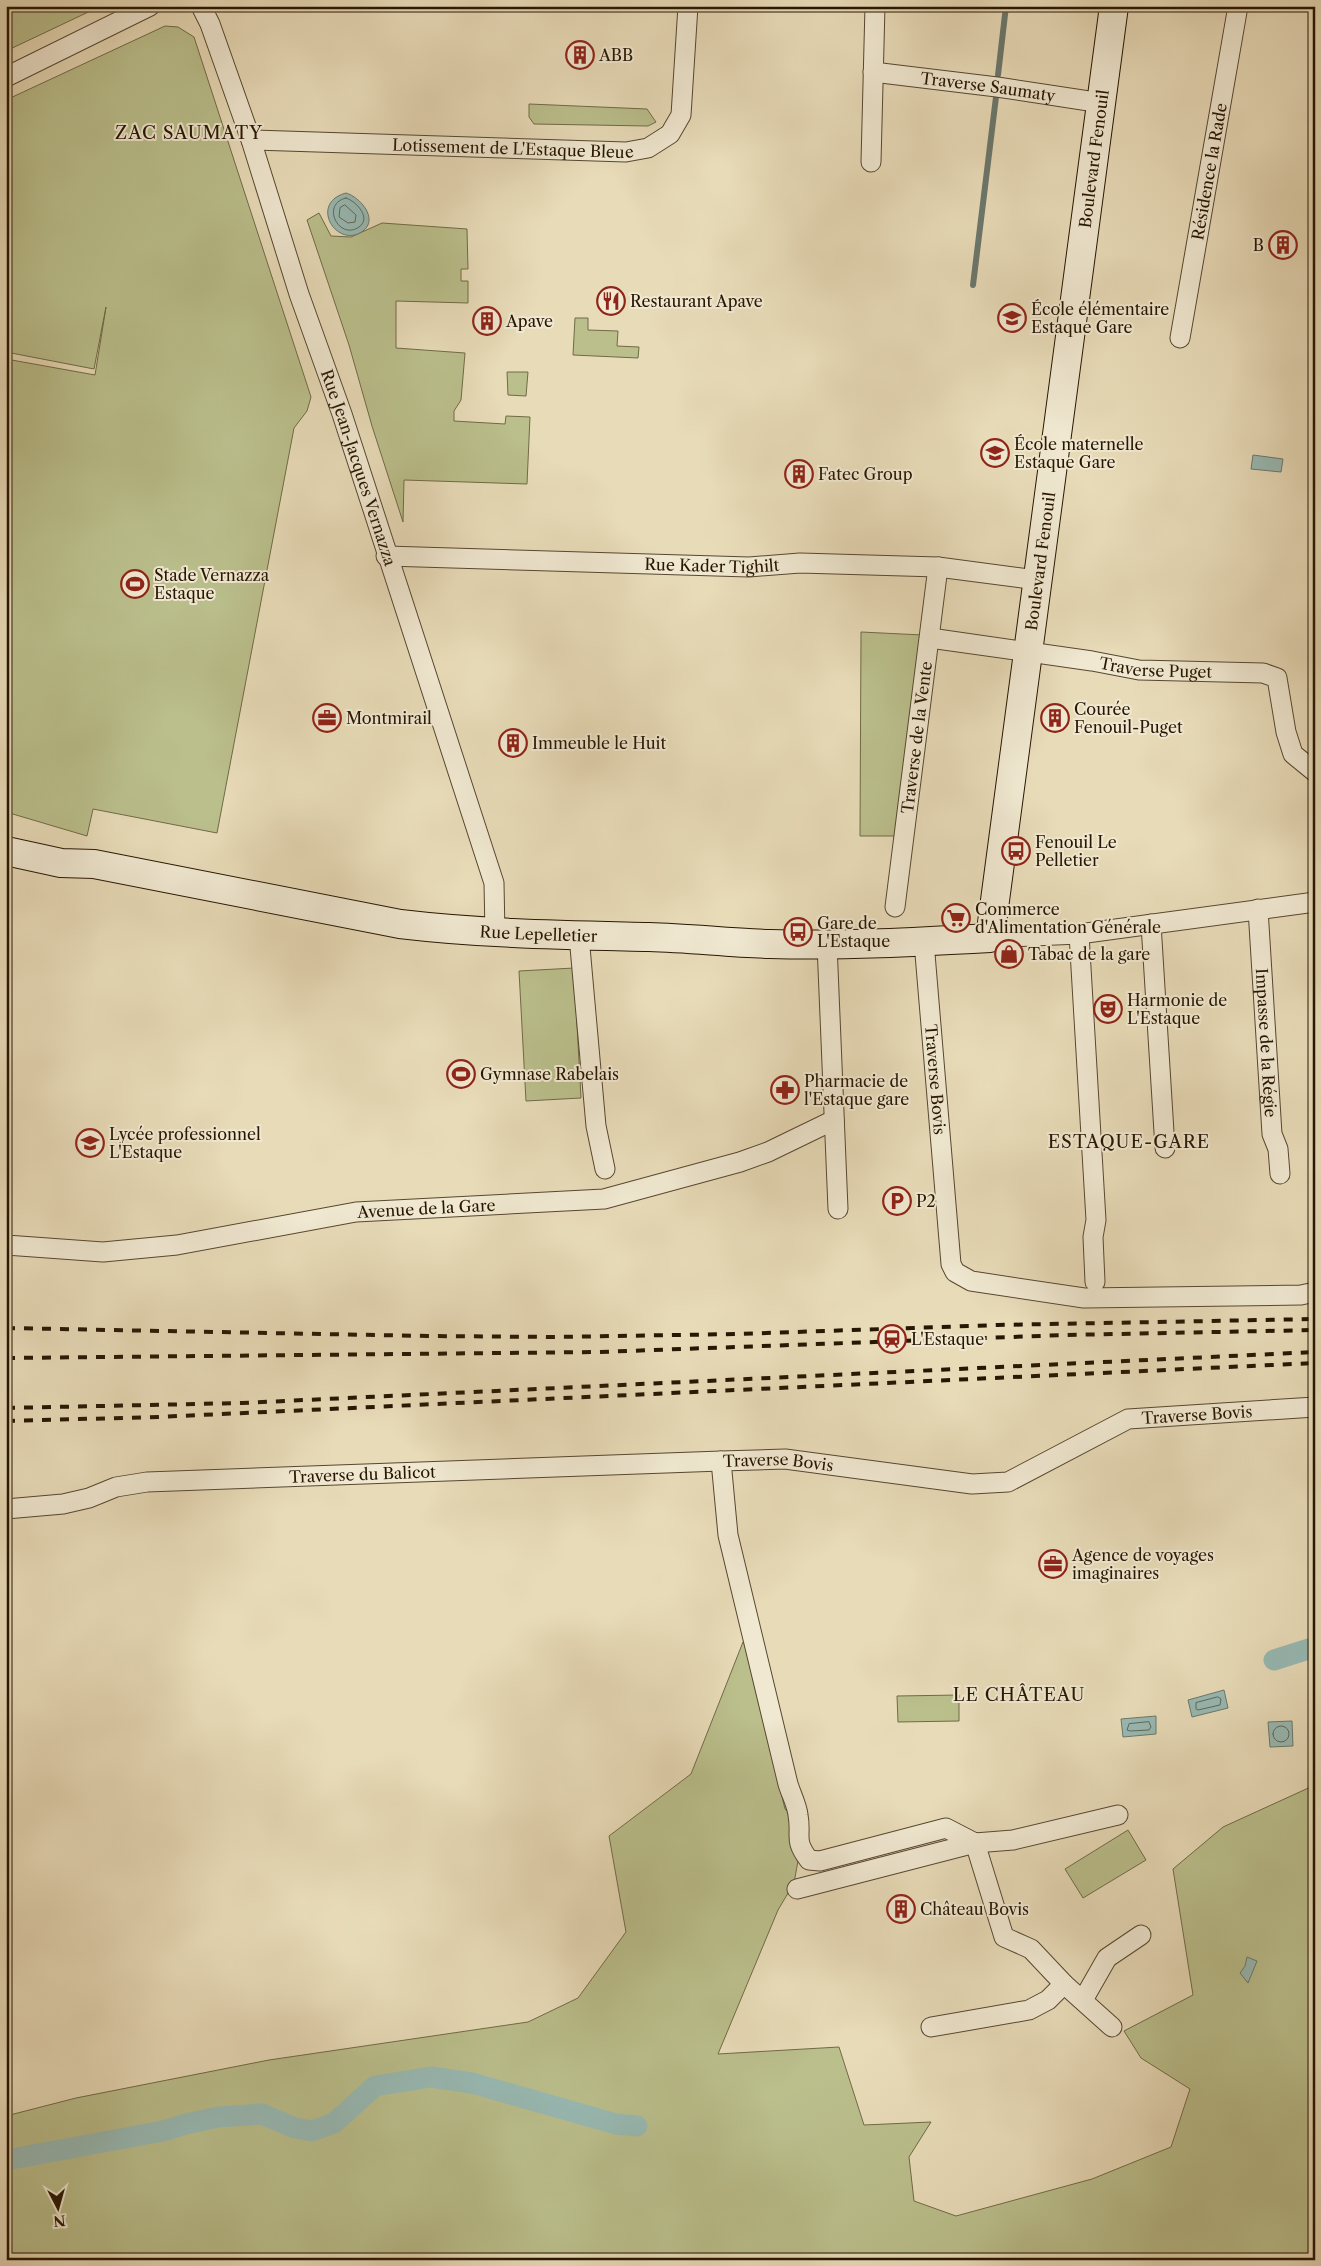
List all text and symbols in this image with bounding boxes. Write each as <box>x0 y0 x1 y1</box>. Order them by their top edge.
building icon: ABB <box>565 40 595 70</box>
place label: ABB <box>598 45 633 65</box>
street label: Traverse Saumaty <box>920 68 1058 106</box>
street label: Boulevard Fenouil <box>1075 88 1113 229</box>
street label: Résidence la Rade <box>1187 101 1231 242</box>
district label: ZAC SAUMATY <box>115 122 263 144</box>
street label: Lotissement de L'Estaque Bleue <box>392 135 635 162</box>
building icon: B <box>1268 230 1298 260</box>
place label: B <box>1253 235 1264 255</box>
restaurant icon: Restaurant Apave <box>596 286 626 316</box>
place label: Restaurant Apave <box>630 291 763 311</box>
place label: École élémentaire Estaque Gare <box>1031 299 1169 337</box>
school or university icon: École élémentaire Estaque Gare <box>997 303 1027 333</box>
building icon: Apave <box>472 306 502 336</box>
place label: Apave <box>505 311 553 331</box>
street label: Rue Jean-Jacques Vernazza <box>317 367 401 569</box>
place label: École maternelle Estaque Gare <box>1014 434 1143 472</box>
school or university icon: École maternelle Estaque Gare <box>980 438 1010 468</box>
building icon: Fatec Group <box>784 459 814 489</box>
place label: Fatec Group <box>818 464 913 484</box>
street label: Boulevard Fenouil <box>1021 491 1059 632</box>
street label: Rue Kader Tighilt <box>644 554 780 577</box>
place label: Stade Vernazza Estaque <box>154 565 270 603</box>
sports icon: Stade Vernazza Estaque <box>120 569 150 599</box>
street label: Traverse Puget <box>1098 653 1213 682</box>
street label: Traverse de la Vente <box>897 660 936 815</box>
place label: Courée Fenouil-Puget <box>1074 699 1183 737</box>
office icon: Montmirail <box>312 703 342 733</box>
building icon: Courée Fenouil-Puget <box>1040 703 1070 733</box>
place label: Montmirail <box>346 708 432 728</box>
building icon: Immeuble le Huit <box>498 728 528 758</box>
place label: Immeuble le Huit <box>532 733 666 753</box>
place label: Fenouil Le Pelletier <box>1035 832 1117 870</box>
bus stop icon: Fenouil Le Pelletier <box>1001 836 1031 866</box>
place label: Commerce d'Alimentation Générale <box>975 899 1161 937</box>
supermarket icon: Commerce d'Alimentation Générale <box>941 903 971 933</box>
place label: Gare de L'Estaque <box>817 913 890 951</box>
bus stop icon: Gare de L'Estaque <box>783 917 813 947</box>
street label: Rue Lepelletier <box>479 921 598 946</box>
shop icon: Tabac de la gare <box>994 939 1024 969</box>
place label: Tabac de la gare <box>1028 944 1150 964</box>
street label: Impasse de la Régie <box>1252 967 1281 1118</box>
place label: Harmonie de L'Estaque <box>1127 990 1227 1028</box>
theatre icon: Harmonie de L'Estaque <box>1093 994 1123 1024</box>
street label: Traverse Bovis <box>921 1023 950 1136</box>
sports icon: Gymnase Rabelais <box>446 1059 476 1089</box>
place label: Gymnase Rabelais <box>480 1064 619 1084</box>
place label: Pharmacie de l'Estaque gare <box>804 1071 909 1109</box>
pharmacy icon: Pharmacie de l'Estaque gare <box>770 1075 800 1105</box>
place label: Lycée professionnel L'Estaque <box>109 1124 261 1162</box>
school or university icon: Lycée professionnel L'Estaque <box>75 1128 105 1158</box>
district label: ESTAQUE-GARE <box>1048 1131 1210 1153</box>
parking icon: P2 <box>882 1186 912 1216</box>
place label: P2 <box>916 1191 936 1211</box>
street label: Avenue de la Gare <box>356 1195 496 1222</box>
station icon: L'Estaque <box>877 1324 907 1354</box>
place label: L'Estaque <box>911 1329 984 1349</box>
street label: Traverse Bovis <box>1141 1401 1253 1428</box>
street label: Traverse Bovis <box>723 1449 835 1475</box>
street label: Traverse du Balicot <box>289 1461 437 1487</box>
place label: Agence de voyages imaginaires <box>1071 1545 1214 1583</box>
office icon: Agence de voyages imaginaires <box>1038 1549 1068 1579</box>
district label: LE CHÂTEAU <box>953 1683 1085 1706</box>
building icon: Château Bovis <box>886 1894 916 1924</box>
place label: Château Bovis <box>920 1899 1029 1919</box>
north arrow <box>32 2184 82 2234</box>
text: N <box>52 2211 66 2231</box>

